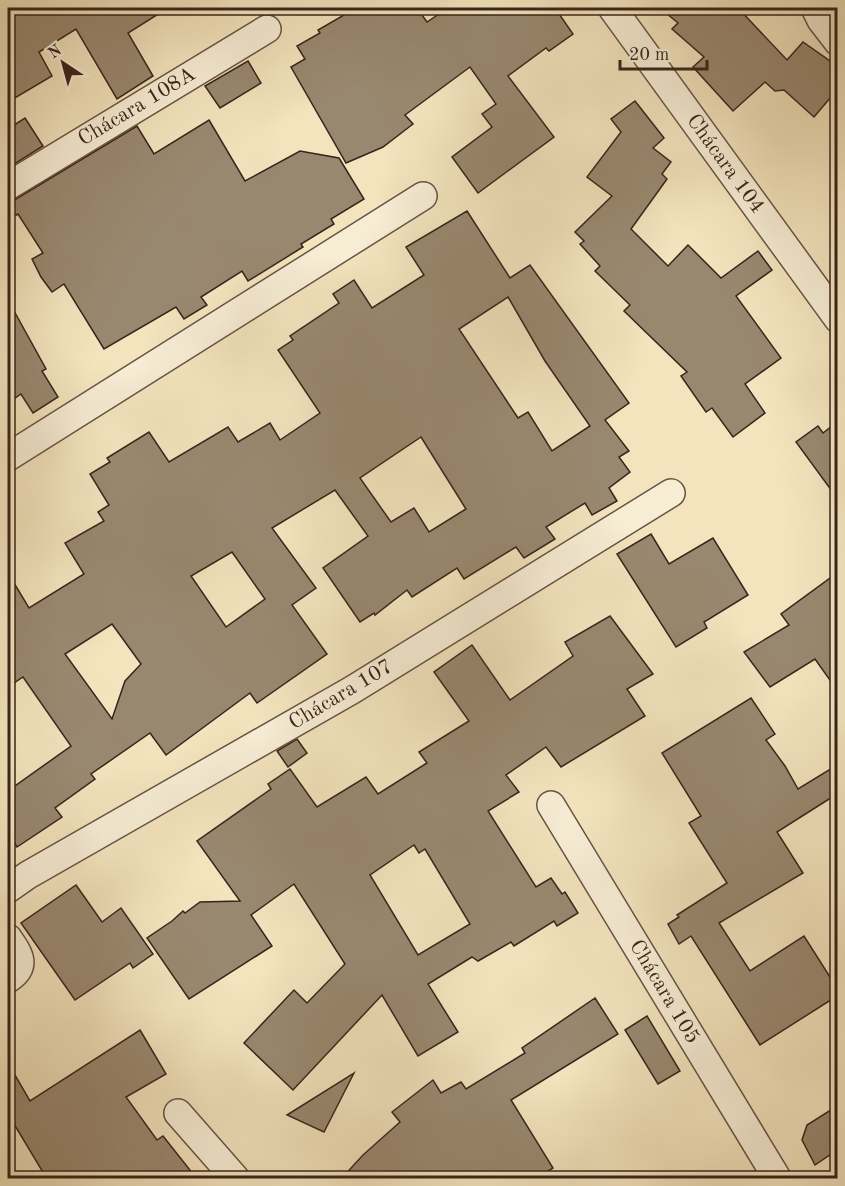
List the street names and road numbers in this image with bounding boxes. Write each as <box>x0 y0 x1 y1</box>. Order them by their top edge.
street label: Chácara 108A <box>75 64 199 150</box>
street label: Chácara 104 <box>682 111 768 217</box>
street label: Chácara 107 <box>286 656 396 734</box>
street label: Chácara 105 <box>625 937 703 1047</box>

